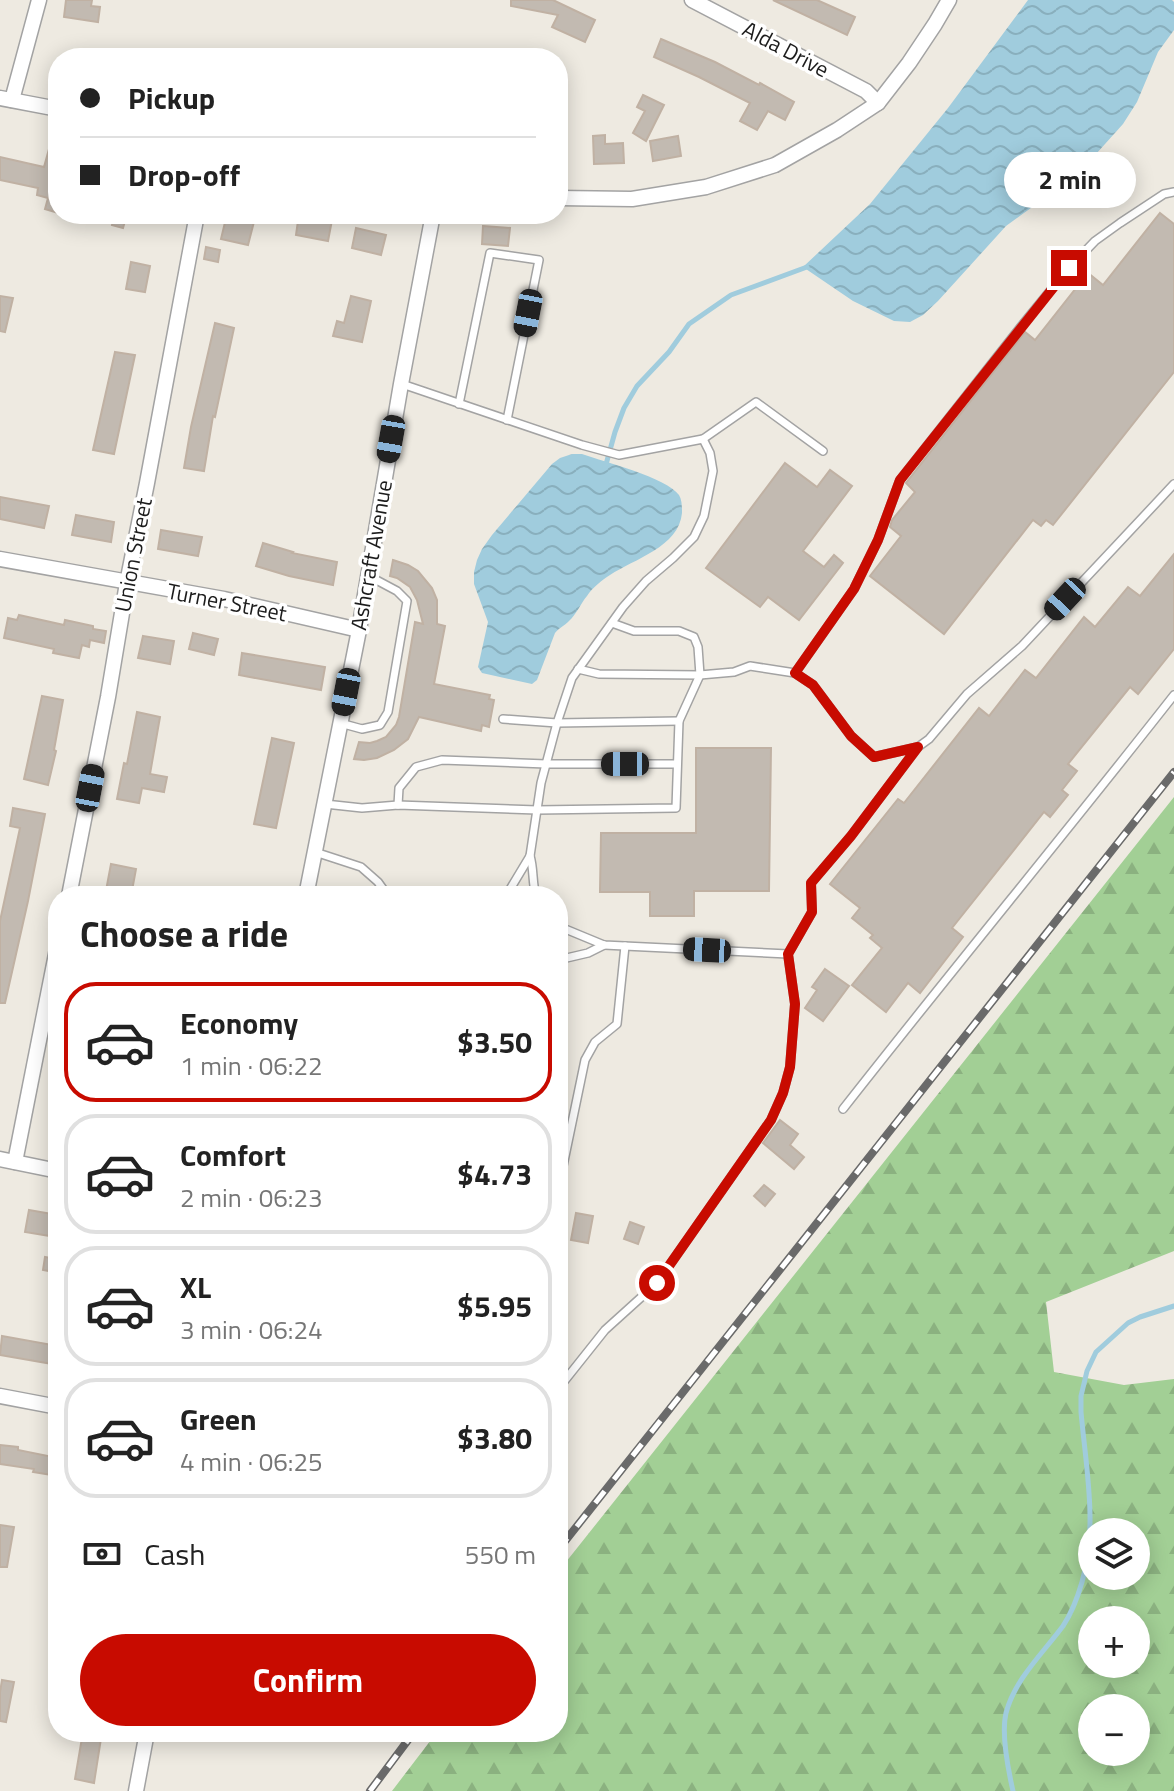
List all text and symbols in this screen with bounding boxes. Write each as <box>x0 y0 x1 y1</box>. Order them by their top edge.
street label: Alda Drive <box>737 12 835 86</box>
text: Pickup <box>128 75 215 121</box>
text: Drop-off <box>128 152 240 198</box>
callout: 2 min <box>1003 152 1135 208</box>
text: 2 min <box>1038 160 1102 199</box>
route end <box>1051 250 1087 286</box>
car <box>512 287 544 339</box>
car <box>375 413 407 465</box>
street label: Ashcraft Avenue <box>341 477 401 633</box>
street label: Union Street <box>105 495 161 615</box>
car <box>1040 573 1090 625</box>
street label: Turner Street <box>164 574 290 630</box>
car <box>330 666 362 718</box>
car <box>601 752 649 776</box>
car <box>74 762 106 814</box>
text: Choose a ride <box>80 906 288 961</box>
car <box>682 937 732 963</box>
text: Economy <box>180 1000 298 1046</box>
icon: car <box>84 1006 156 1078</box>
text: $3.50 <box>457 1019 532 1065</box>
text: 1 min · 06:22 <box>180 1046 323 1085</box>
text: Comfort <box>180 1132 286 1178</box>
icon: car <box>84 1138 156 1210</box>
text: $4.73 <box>457 1151 532 1197</box>
text: 2 min · 06:23 <box>180 1178 323 1217</box>
text: XL <box>180 1264 211 1310</box>
route start <box>639 1265 675 1301</box>
icon: car <box>84 1270 156 1342</box>
text: $5.95 <box>457 1283 532 1329</box>
text: 3 min · 06:24 <box>180 1310 323 1349</box>
text: Green <box>180 1396 257 1442</box>
icon: car <box>84 1402 156 1474</box>
text: $3.80 <box>457 1415 532 1461</box>
text: 4 min · 06:25 <box>180 1442 323 1481</box>
map controls <box>1078 1518 1150 1766</box>
button: layers <box>1078 1518 1150 1590</box>
text: Cash <box>144 1531 205 1577</box>
icon: cash <box>80 1532 124 1576</box>
text: 550 m <box>465 1535 536 1574</box>
button: + <box>1078 1606 1150 1678</box>
button: Confirm <box>80 1634 536 1726</box>
button: − <box>1078 1694 1150 1766</box>

